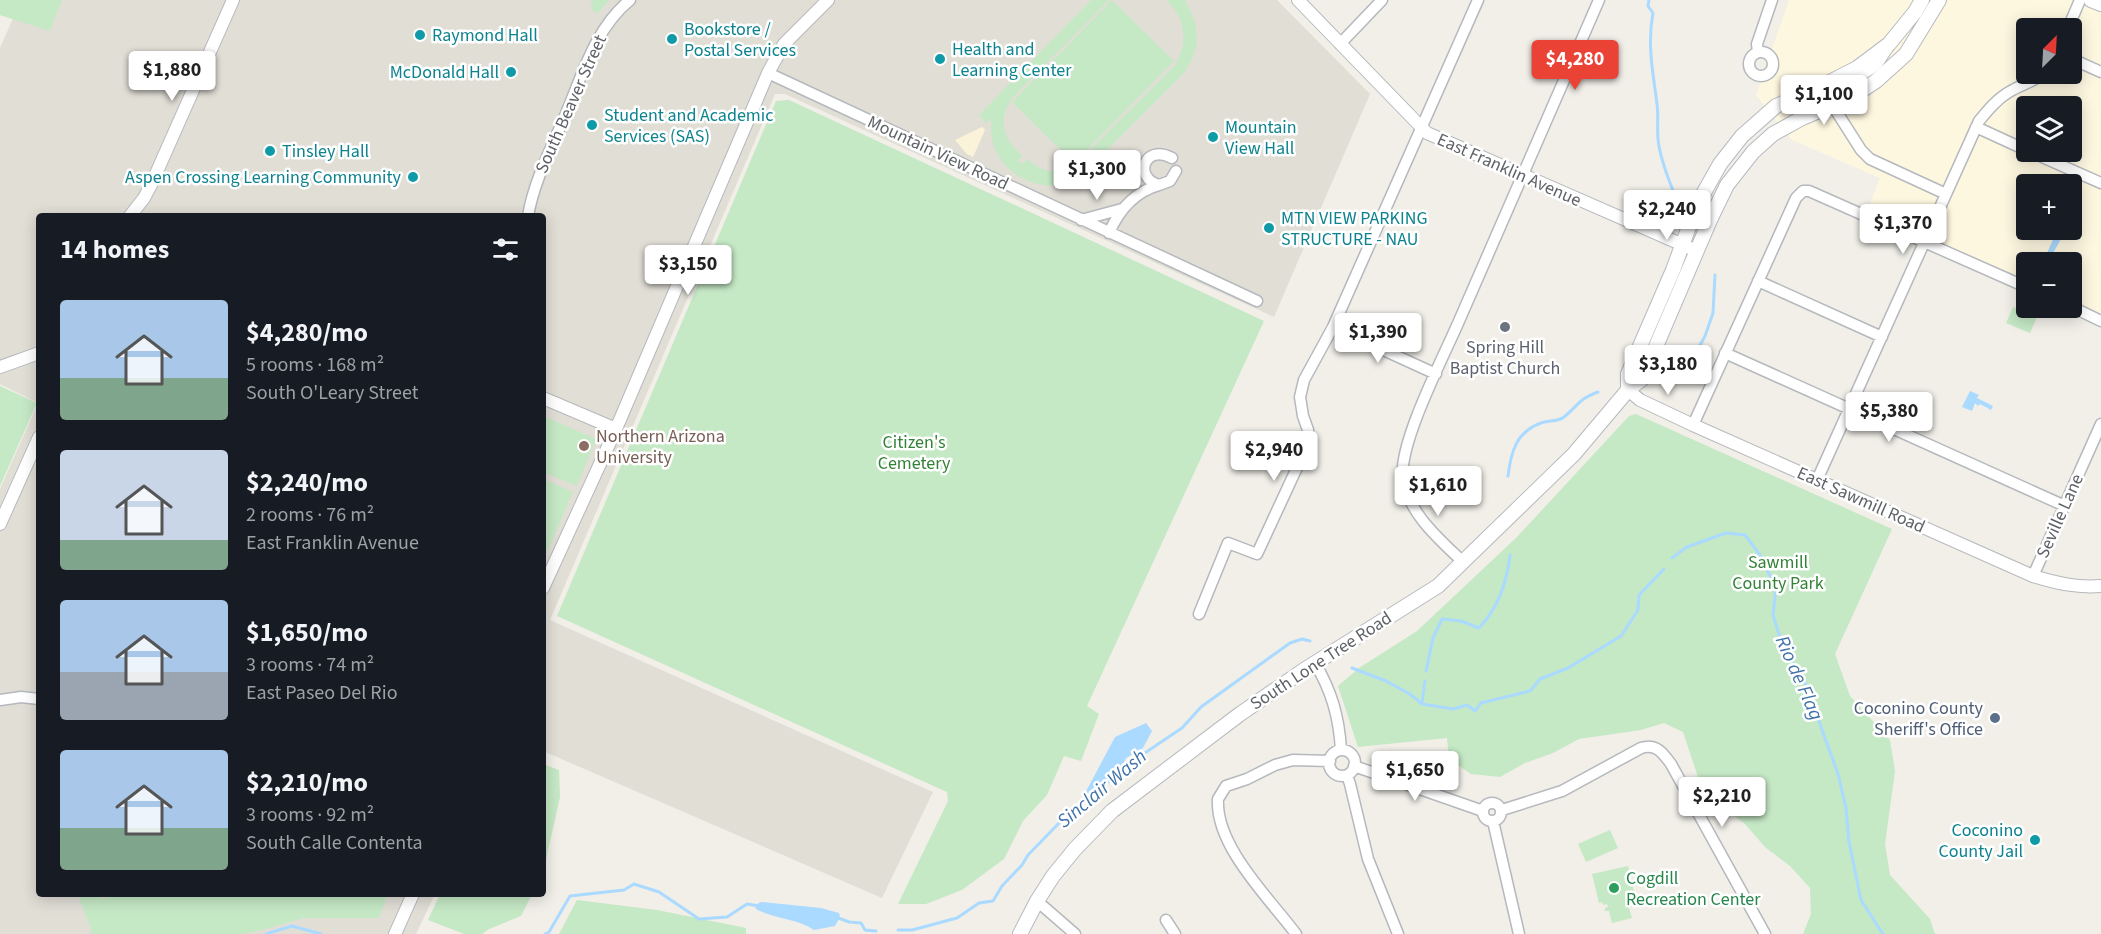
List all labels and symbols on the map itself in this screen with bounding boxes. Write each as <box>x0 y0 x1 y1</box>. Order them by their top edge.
place label: Bookstore / Postal Services <box>684 17 796 63</box>
north arrow <box>2016 18 2082 84</box>
place label: Raymond Hall <box>432 23 538 48</box>
marker: Raymond Hall <box>413 28 427 42</box>
street label: South Beaver Street <box>529 31 613 177</box>
marker: Bookstore / Postal Services <box>665 32 679 46</box>
place label: Health and Learning Center <box>952 37 1072 83</box>
pin: $4,280 <box>1526 40 1624 91</box>
pin: $1,880 <box>123 51 221 102</box>
marker: Health and Learning Center <box>933 52 947 66</box>
place label: McDonald Hall <box>390 60 499 85</box>
marker: McDonald Hall <box>504 65 518 79</box>
pin: $1,100 <box>1775 75 1873 126</box>
place label: Student and Academic Services (SAS) <box>604 103 773 149</box>
street label: Mountain View Road <box>863 109 1013 197</box>
place label: Mountain View Hall <box>1225 115 1297 161</box>
marker: Student and Academic Services (SAS) <box>585 118 599 132</box>
street label: East Franklin Avenue <box>1433 127 1585 213</box>
marker: Mountain View Hall <box>1206 130 1220 144</box>
place label: Tinsley Hall <box>282 139 369 164</box>
marker: Tinsley Hall <box>263 144 277 158</box>
pin: $1,300 <box>1048 150 1146 201</box>
place label: Aspen Crossing Learning Community <box>125 165 402 190</box>
marker: Aspen Crossing Learning Community <box>406 170 420 184</box>
pin: $2,240 <box>1618 190 1716 241</box>
pin: $1,370 <box>1854 204 1952 255</box>
place label: MTN VIEW PARKING STRUCTURE - NAU <box>1281 206 1428 252</box>
marker: MTN VIEW PARKING STRUCTURE - NAU <box>1262 221 1276 235</box>
pin: $3,150 <box>639 245 737 296</box>
pin: $1,390 <box>1329 313 1427 364</box>
marker: Spring Hill Baptist Church <box>1498 320 1512 334</box>
place label: Spring Hill Baptist Church <box>1450 335 1560 381</box>
pin: $3,180 <box>1619 345 1717 396</box>
pin: $5,380 <box>1840 392 1938 443</box>
place label: Northern Arizona University <box>596 424 725 470</box>
park label: Citizen's Cemetery <box>878 430 951 476</box>
pin: $2,940 <box>1225 431 1323 482</box>
marker: Northern Arizona University <box>577 439 591 453</box>
street label: East Sawmill Road <box>1793 461 1929 539</box>
pin: $1,610 <box>1389 466 1487 517</box>
street label: Seville Lane <box>2030 470 2090 562</box>
park label: Sawmill County Park <box>1732 550 1824 596</box>
street label: South Lone Tree Road <box>1245 606 1397 716</box>
water label: Rio de Flag <box>1768 631 1830 725</box>
place label: Coconino County Sheriff's Office <box>1854 696 1984 742</box>
marker: Coconino County Sheriff's Office <box>1988 711 2002 725</box>
water label: Sinclair Wash <box>1051 743 1153 835</box>
pin: $1,650 <box>1366 751 1464 802</box>
pin: $2,210 <box>1673 777 1771 828</box>
place label: Coconino County Jail <box>1939 818 2023 864</box>
marker: Coconino County Jail <box>2028 833 2042 847</box>
place label: Cogdill Recreation Center <box>1626 866 1761 912</box>
marker: Cogdill Recreation Center <box>1607 881 1621 895</box>

